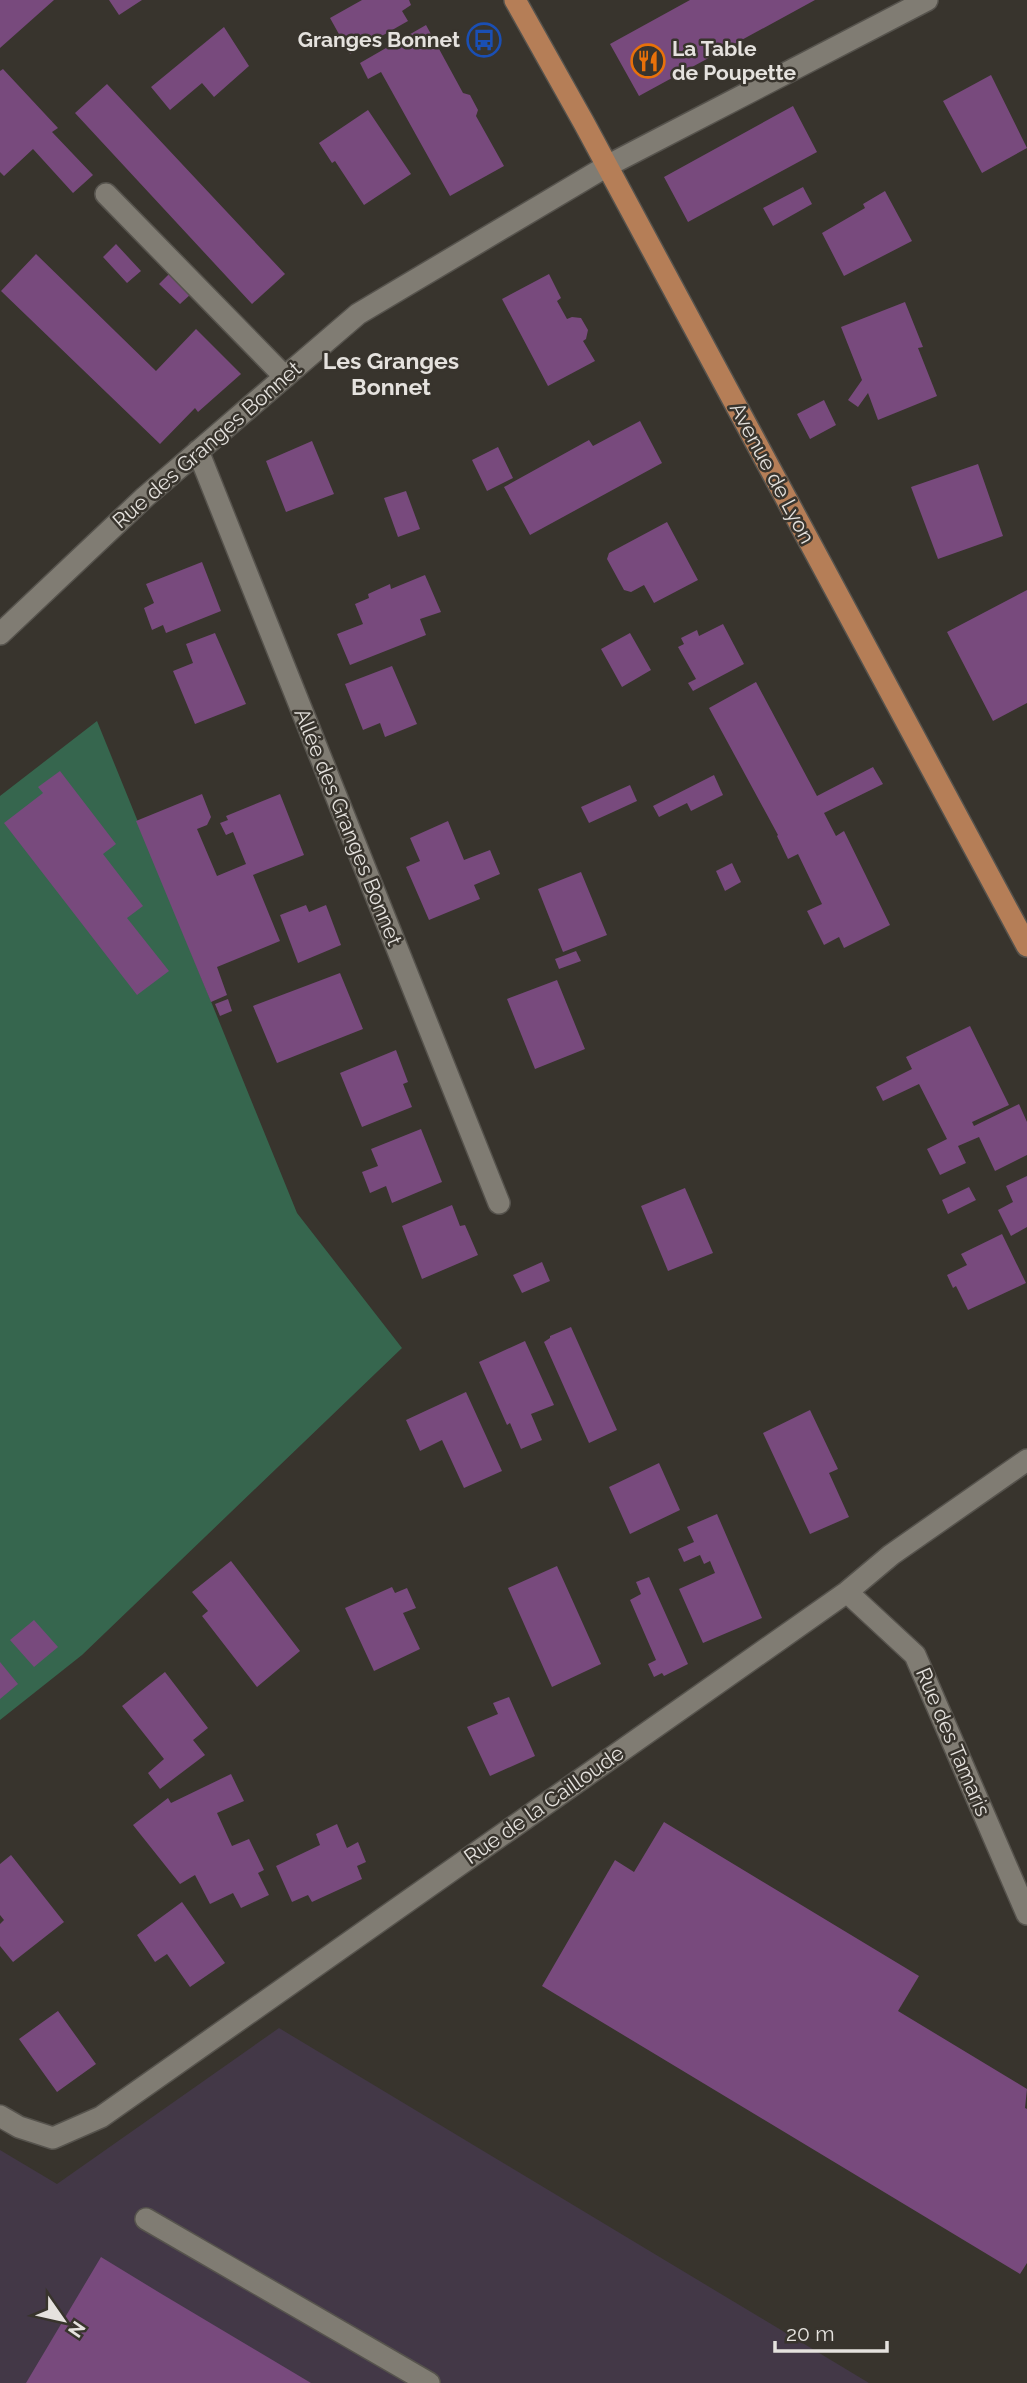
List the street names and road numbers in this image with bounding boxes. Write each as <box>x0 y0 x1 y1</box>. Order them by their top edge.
street label: Rue des Granges Bonnet <box>107 356 306 533</box>
street label: Avenue de Lyon <box>725 398 820 548</box>
street label: Allée des Granges Bonnet <box>289 705 408 949</box>
street label: Rue des Tamaris <box>911 1664 996 1820</box>
street label: Rue de la Cailloude <box>459 1740 628 1869</box>

